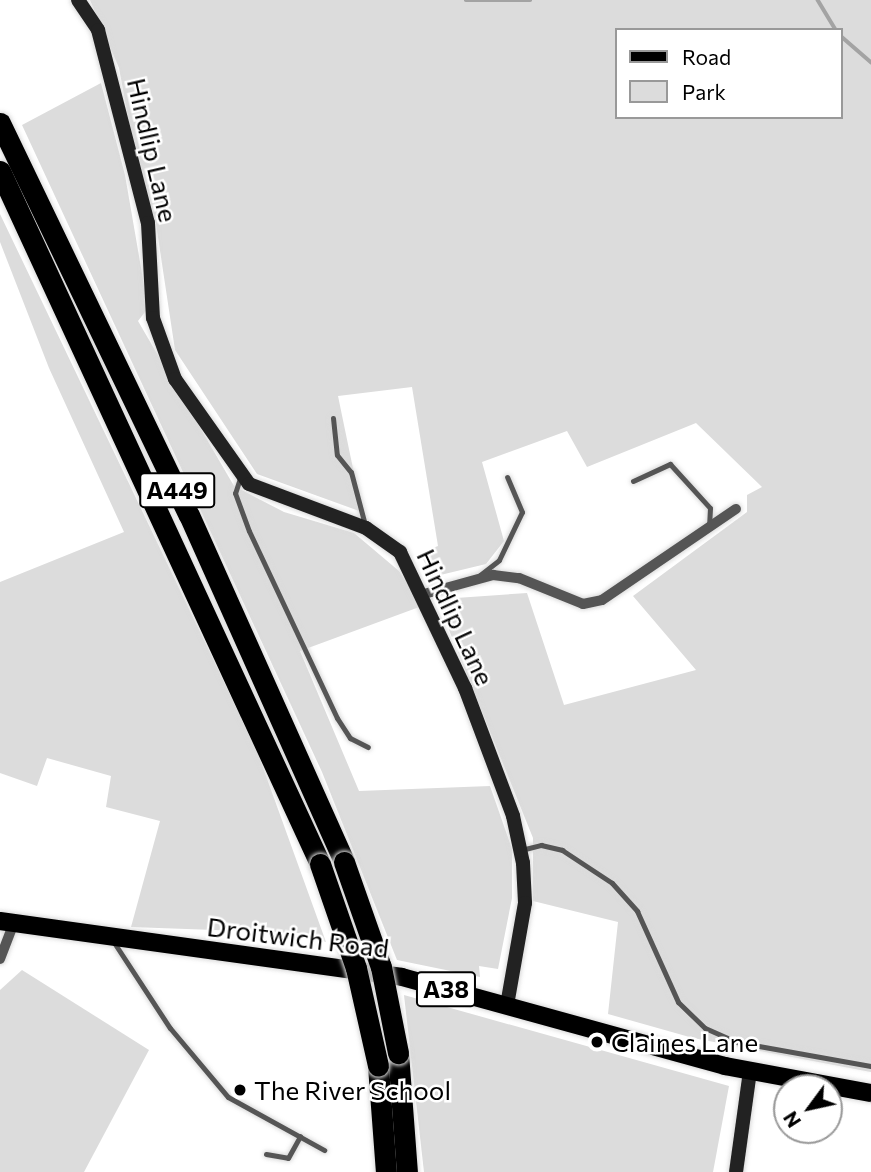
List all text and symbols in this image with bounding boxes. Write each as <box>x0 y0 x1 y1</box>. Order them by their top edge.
legend <box>616 28 843 119</box>
text: Road <box>682 44 731 69</box>
street label: Hindlip Lane <box>121 75 185 225</box>
text: Park <box>682 79 726 104</box>
road number: A449 <box>138 470 216 510</box>
street label: Hindlip Lane <box>411 544 501 690</box>
street label: Droitwich Road <box>205 910 391 964</box>
road number: A38 <box>414 968 478 1009</box>
place label: Claines Lane <box>611 1026 758 1058</box>
marker: Claines Lane <box>589 1034 605 1050</box>
place label: The River School <box>254 1074 451 1106</box>
north arrow <box>773 1074 843 1144</box>
marker: The River School <box>232 1082 248 1098</box>
text: N <box>778 1107 805 1132</box>

